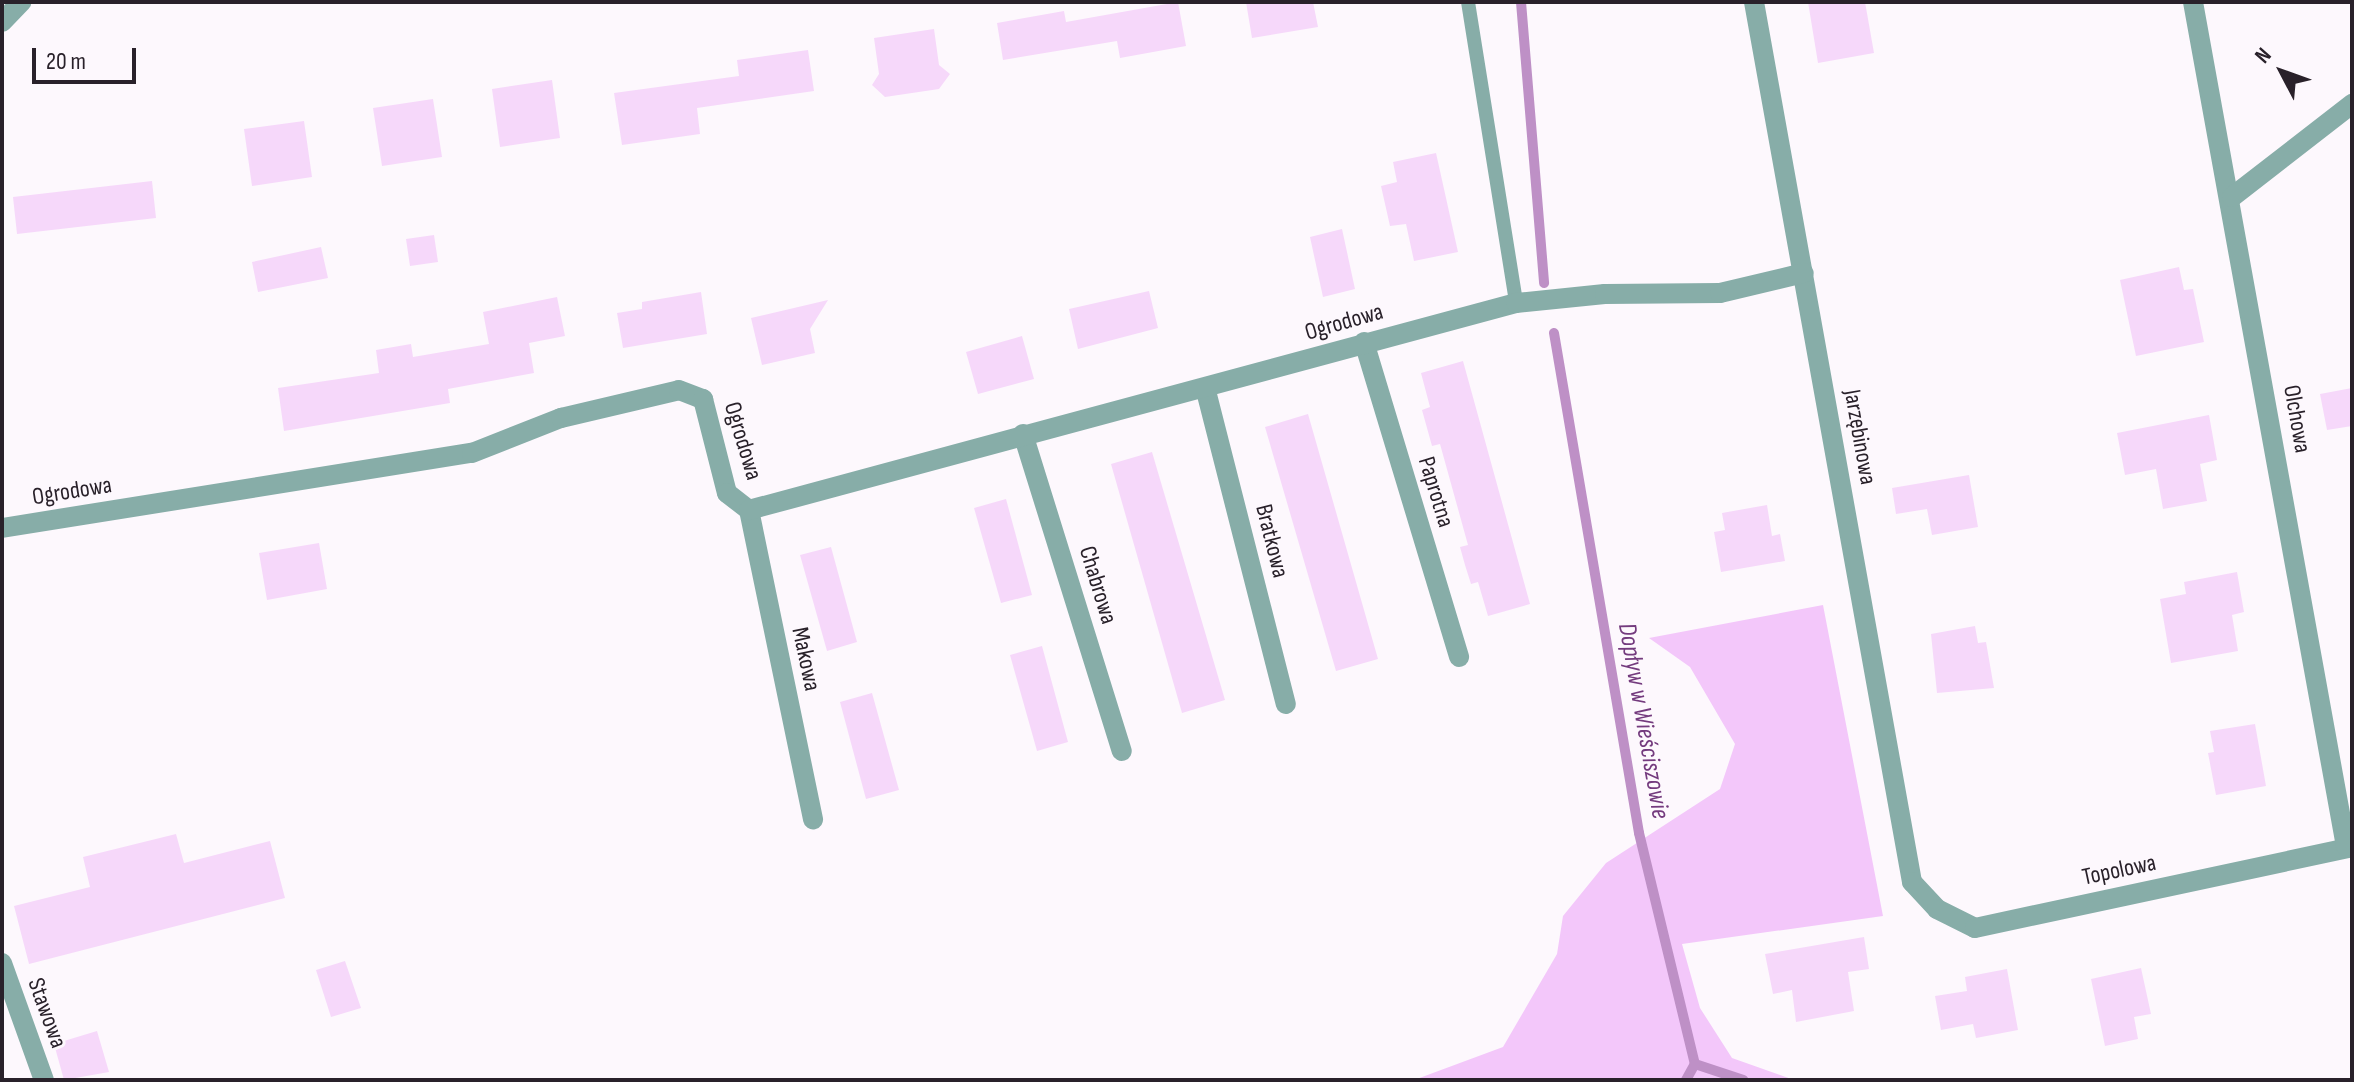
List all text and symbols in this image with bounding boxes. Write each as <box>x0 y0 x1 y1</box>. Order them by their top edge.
scale bar <box>36 32 140 82</box>
north arrow <box>2242 32 2322 112</box>
text: N <box>2249 43 2278 69</box>
text: 20 m <box>46 47 86 76</box>
street label: Ogrodowa <box>1302 297 1386 347</box>
street label: Olchowa <box>2277 383 2317 455</box>
street label: Jarzębinowa <box>1837 387 1883 487</box>
street label: Ogrodowa <box>718 398 768 484</box>
street label: Paprotna <box>1412 453 1460 531</box>
street label: Ogrodowa <box>30 471 114 511</box>
street label: Bratkowa <box>1249 501 1295 581</box>
street label: Chabrowa <box>1073 543 1123 627</box>
water label: Dopływ w Wieściszowie <box>1610 621 1676 821</box>
street label: Makowa <box>785 624 827 694</box>
street label: Topolowa <box>2079 848 2159 892</box>
street label: Stawowa <box>21 974 73 1052</box>

